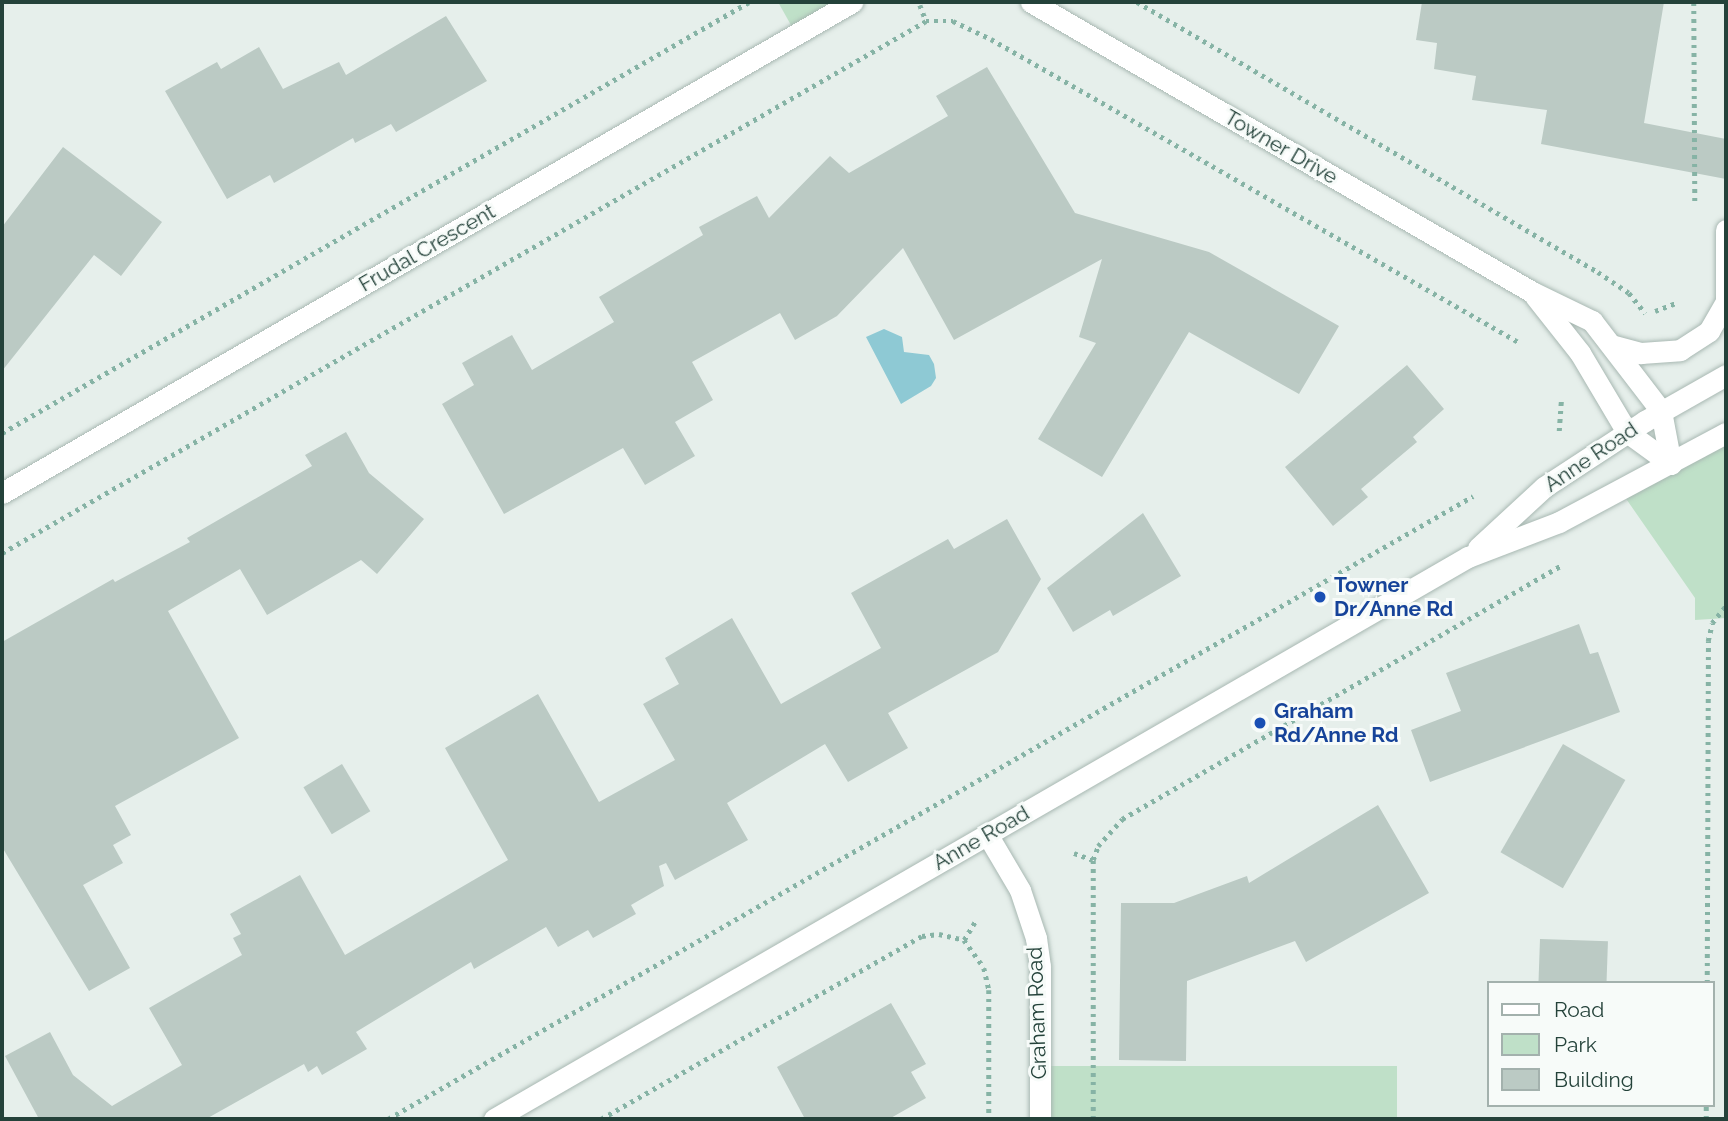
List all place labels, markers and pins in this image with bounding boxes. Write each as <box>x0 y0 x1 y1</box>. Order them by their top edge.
place label: Towner Dr/Anne Rd <box>1334 572 1453 622</box>
marker: Towner Dr/Anne Rd <box>1312 589 1328 605</box>
place label: Graham Rd/Anne Rd <box>1274 698 1398 748</box>
marker: Graham Rd/Anne Rd <box>1252 715 1268 731</box>

